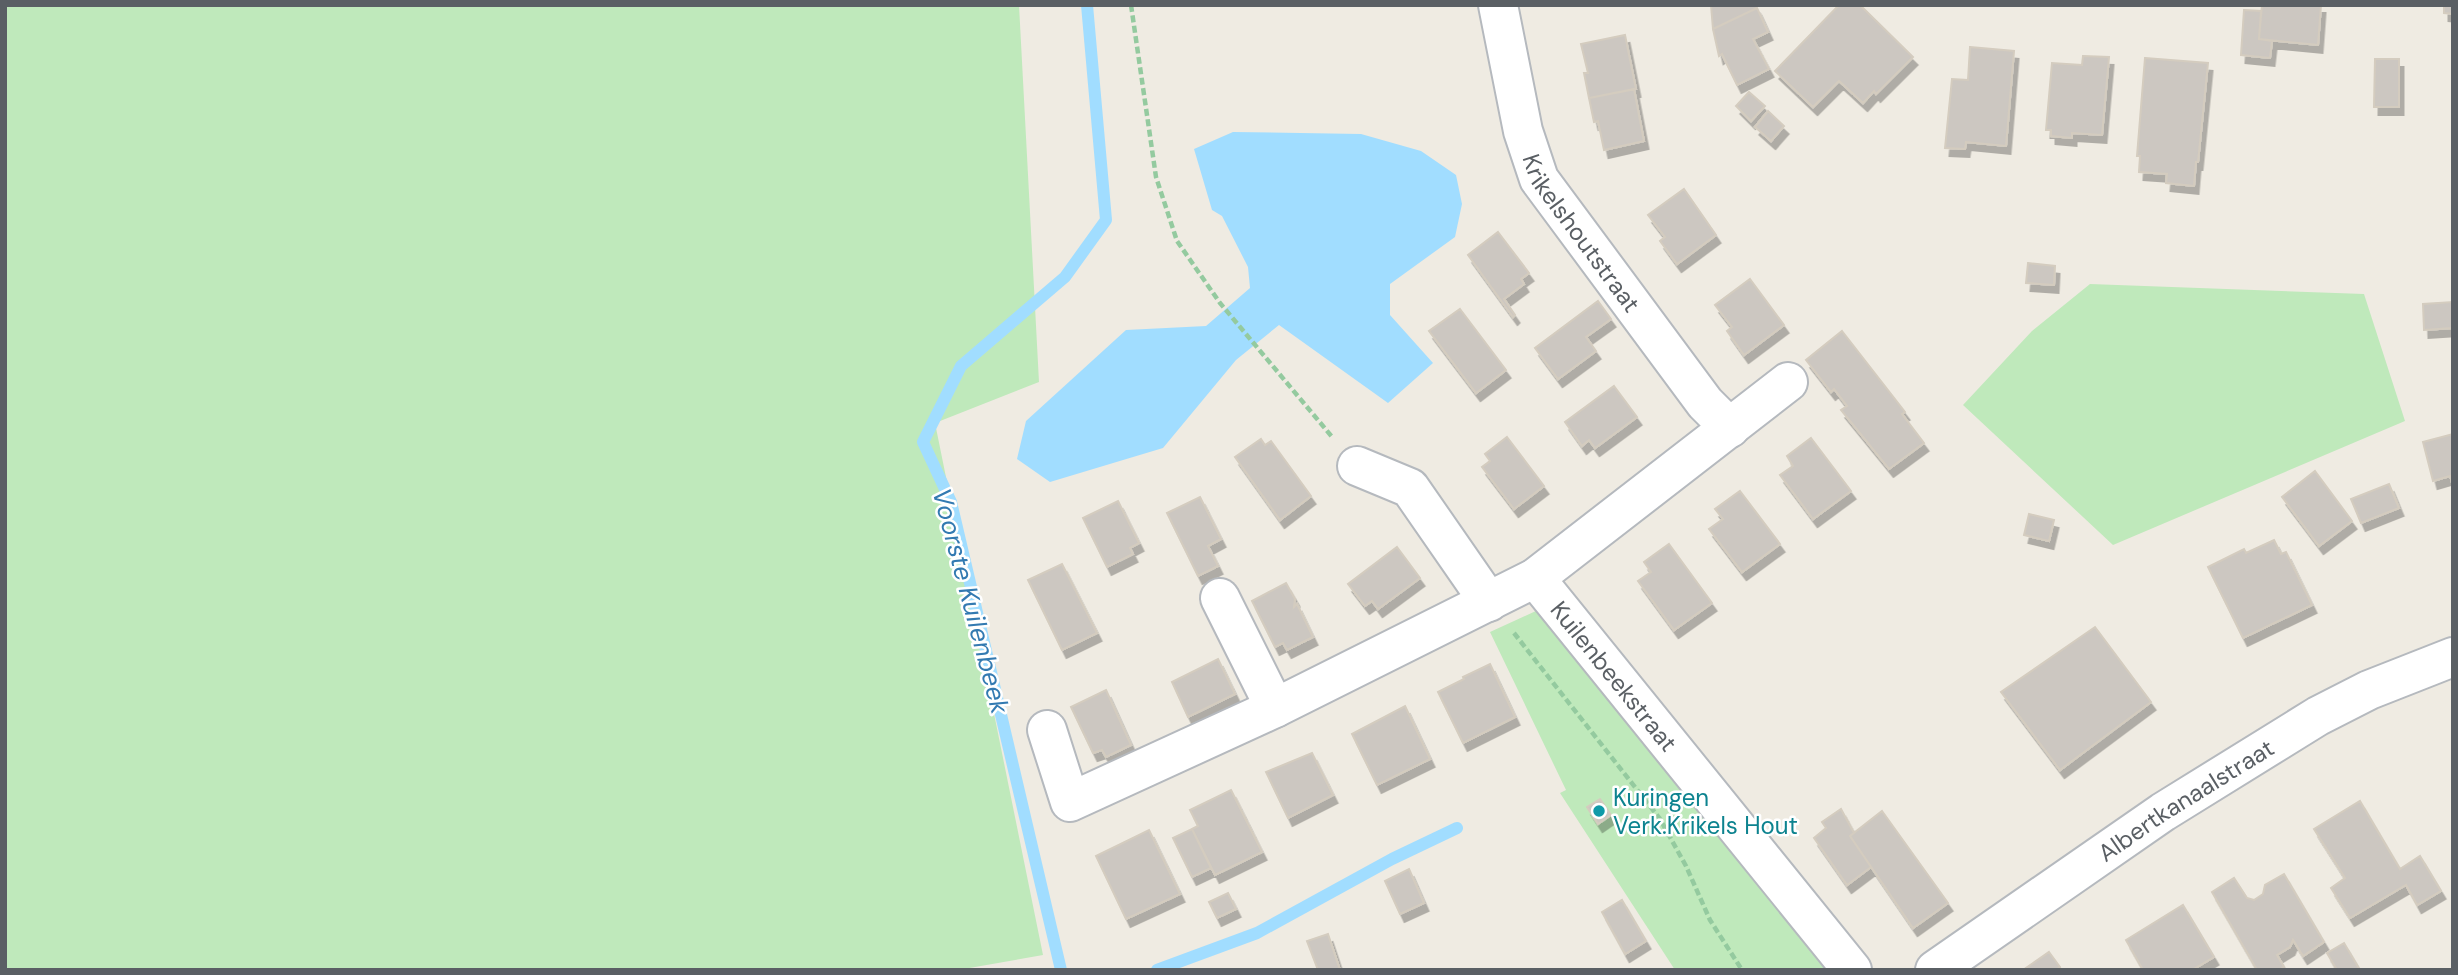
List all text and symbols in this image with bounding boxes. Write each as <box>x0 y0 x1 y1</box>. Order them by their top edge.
street label: Krikelshoutstraat <box>1516 150 1648 318</box>
water label: Voorste Kuilenbeek <box>925 485 1018 718</box>
street label: Kuilenbeekstraat <box>1544 594 1684 758</box>
street label: Albertkanaalstraat <box>2092 732 2280 868</box>
place label: Kuringen Verk.Krikels Hout <box>1613 782 1798 841</box>
marker: Kuringen Verk.Krikels Hout <box>1591 803 1607 819</box>

